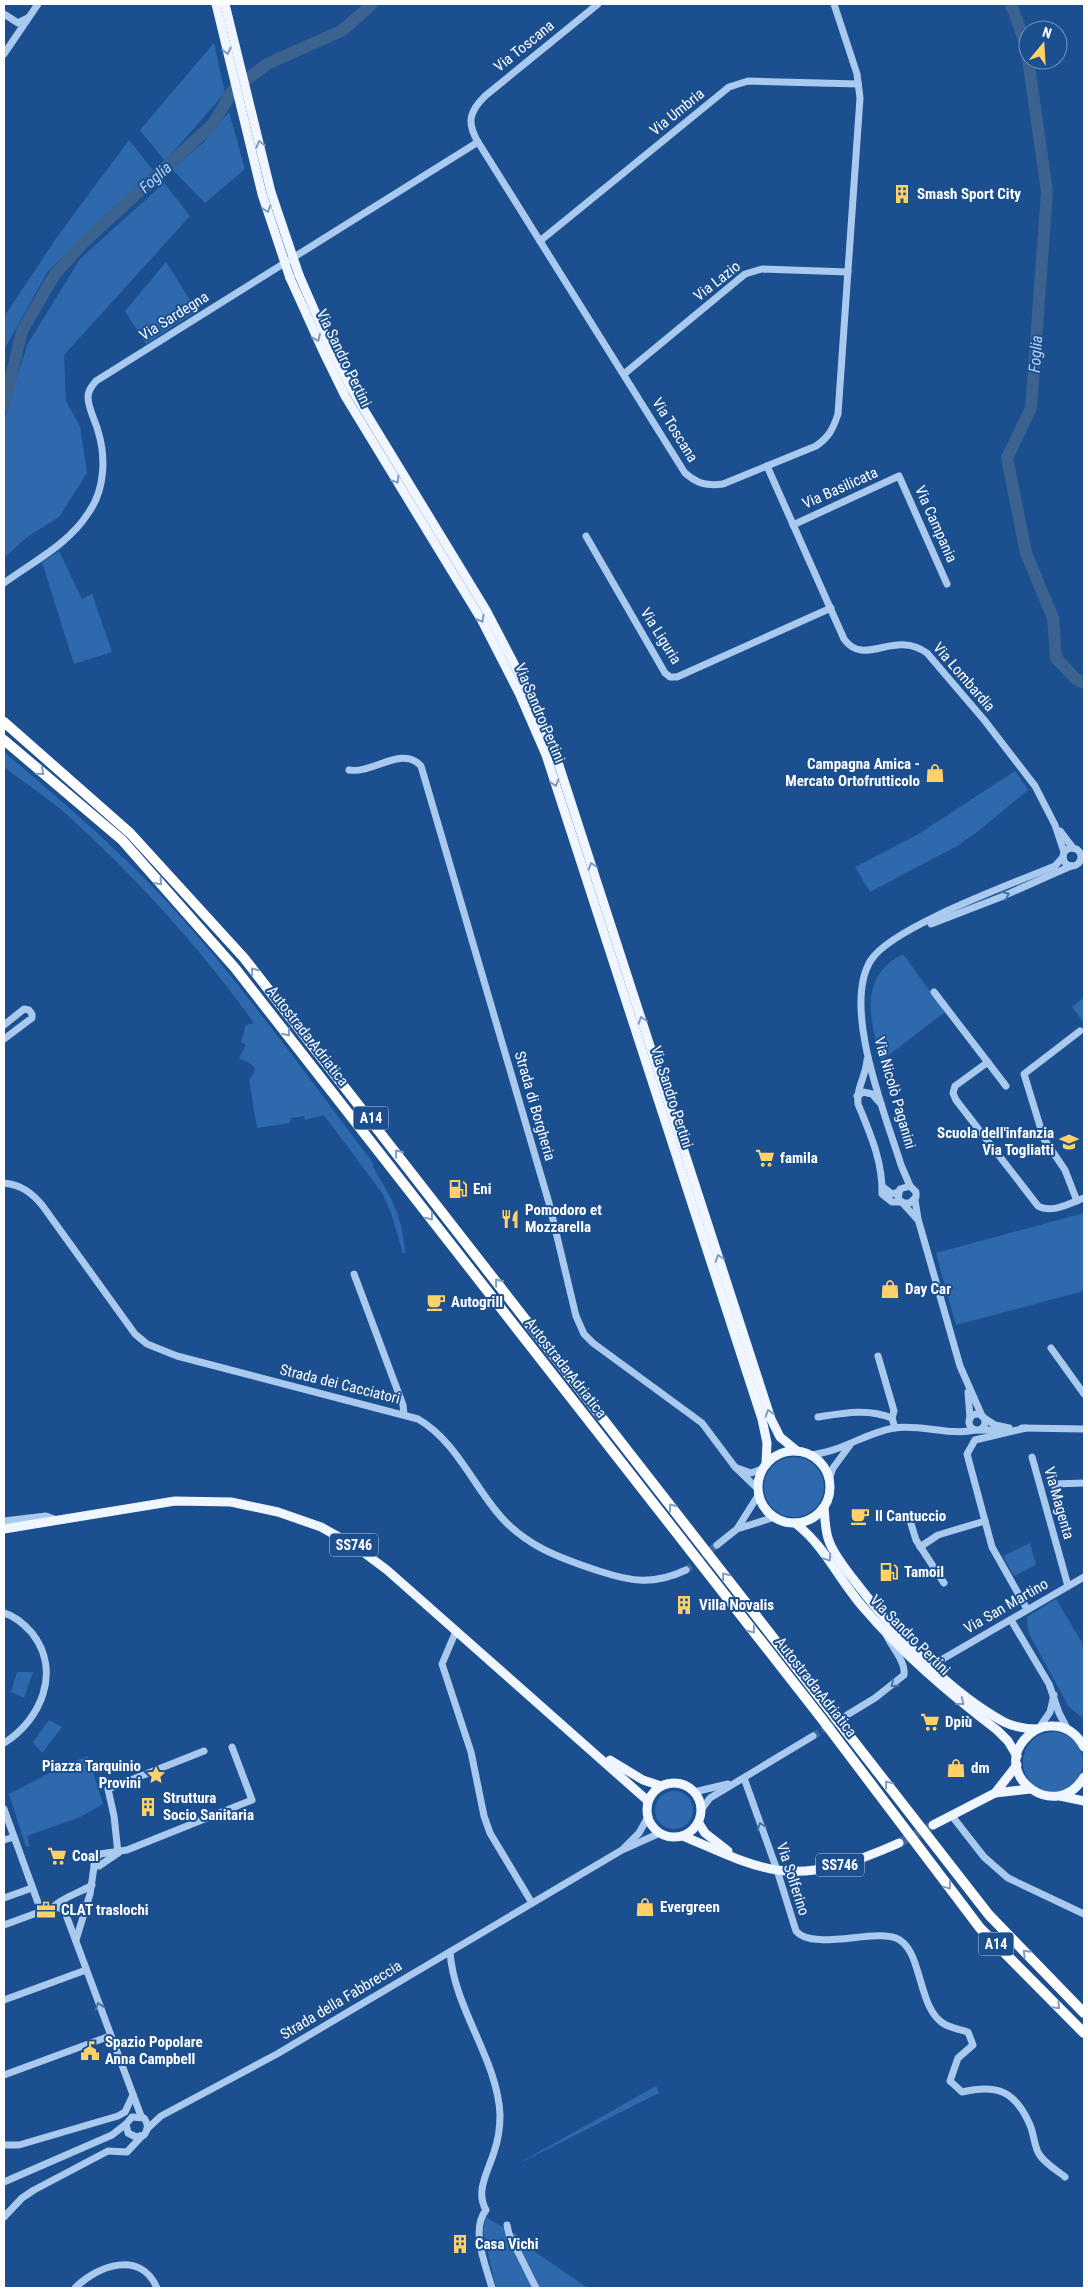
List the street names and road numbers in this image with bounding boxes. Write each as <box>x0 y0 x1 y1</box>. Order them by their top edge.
street label: Via Toscana <box>490 16 558 76</box>
street label: Via Umbria <box>646 85 708 139</box>
street label: Via Lazio <box>690 257 744 305</box>
street label: Via Sardegna <box>136 288 212 344</box>
street label: Via Sandro Pertini <box>313 306 375 410</box>
street label: Via Toscana <box>648 395 702 465</box>
street label: Via Basilicata <box>799 463 881 513</box>
street label: Via Campania <box>911 483 961 565</box>
street label: Via Liguria <box>637 605 685 667</box>
street label: Via Lombardia <box>929 639 999 715</box>
street label: Via Sandro Pertini <box>511 661 569 765</box>
street label: Autostrada Adriatica <box>263 982 353 1090</box>
street label: Via Nicolò Paganini <box>870 1035 920 1151</box>
street label: Via Sandro Pertini <box>647 1044 697 1150</box>
street label: Strada di Borgheria <box>511 1049 559 1163</box>
road number: A14 <box>354 1106 388 1130</box>
street label: Autostrada Adriatica <box>521 1314 611 1422</box>
street label: Strada dei Cacciatori <box>278 1360 402 1408</box>
street label: Via Magenta <box>1040 1465 1078 1541</box>
road number: SS746 <box>330 1534 378 1556</box>
street label: Via San Martino <box>961 1575 1051 1637</box>
street label: Via Sandro Pertini <box>866 1591 954 1679</box>
street label: Autostrada Adriatica <box>771 1633 861 1741</box>
street label: Via Solferino <box>773 1840 813 1918</box>
road number: SS746 <box>816 1854 864 1876</box>
road number: A14 <box>978 1932 1014 1956</box>
street label: Strada della Fabbreccia <box>277 1957 405 2043</box>

